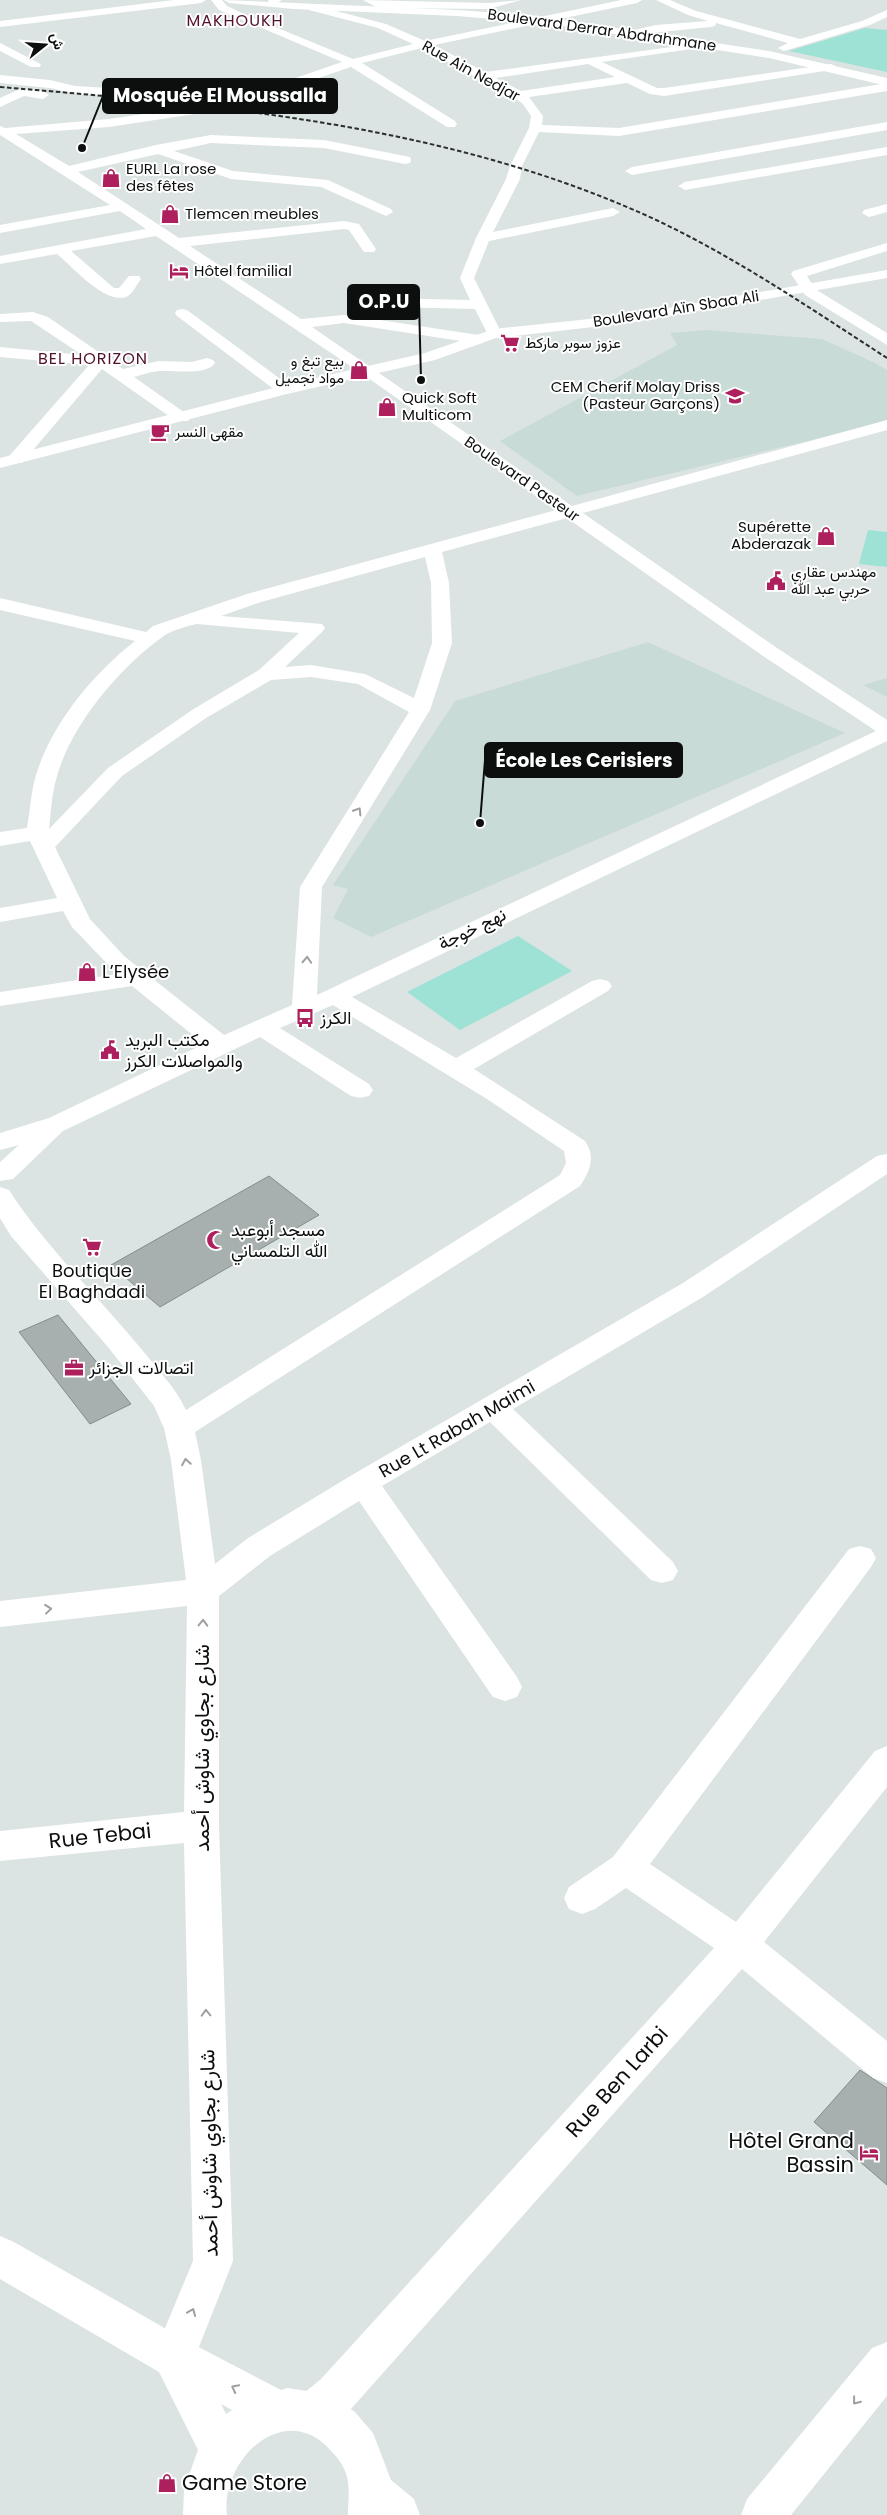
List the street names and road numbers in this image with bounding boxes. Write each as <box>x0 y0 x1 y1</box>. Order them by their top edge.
street label: Boulevard Derrar Abdrahmane <box>486 3 718 56</box>
street label: Rue Ain Nedjar <box>419 35 524 106</box>
street label: Boulevard Aïn Sbaa Ali <box>591 285 760 332</box>
street label: Boulevard Pasteur <box>460 431 584 527</box>
street label: نهج خوجة <box>434 901 510 956</box>
street label: Rue Lt Rabah Maimi <box>374 1374 539 1483</box>
street label: شارع بجاوي شاوش أحمد <box>187 1644 219 1852</box>
street label: Rue Tebai <box>47 1816 153 1855</box>
street label: Rue Ben Larbi <box>559 2020 674 2143</box>
street label: شارع بجاوي شاوش أحمد <box>192 2049 228 2257</box>

